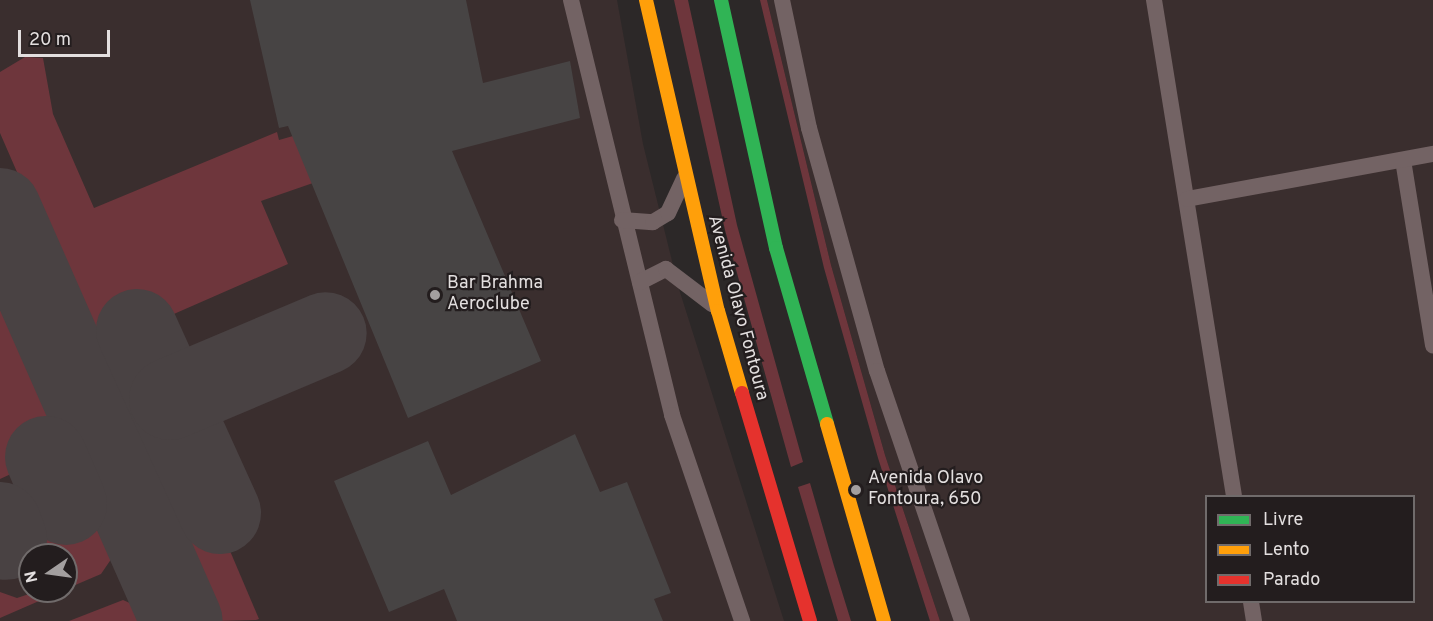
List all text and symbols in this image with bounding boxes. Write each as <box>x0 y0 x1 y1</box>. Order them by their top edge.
scale bar <box>21 18 112 56</box>
text: 20 m <box>29 29 71 52</box>
street label: Avenida Olavo Fontoura <box>702 213 772 403</box>
place label: Bar Brahma Aeroclube <box>447 274 543 316</box>
marker: Bar Brahma Aeroclube <box>428 288 442 302</box>
place label: Avenida Olavo Fontoura, 650 <box>868 469 983 512</box>
marker: Avenida Olavo Fontoura, 650 <box>849 483 863 497</box>
legend <box>1205 495 1415 603</box>
text: Livre <box>1263 509 1303 532</box>
text: Lento <box>1263 539 1309 562</box>
north arrow <box>18 543 78 603</box>
text: N <box>21 569 43 584</box>
text: Parado <box>1263 569 1320 592</box>

